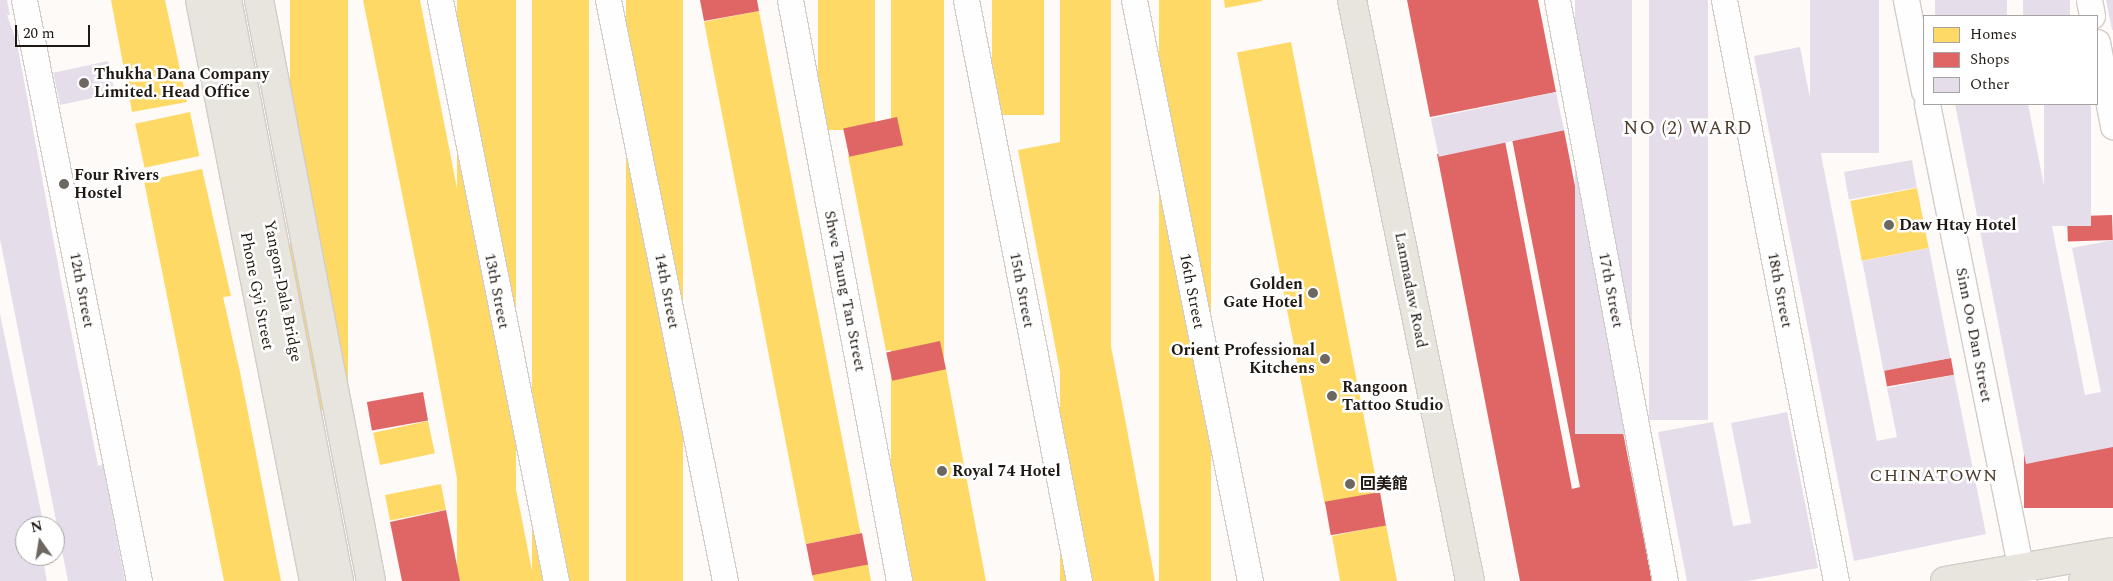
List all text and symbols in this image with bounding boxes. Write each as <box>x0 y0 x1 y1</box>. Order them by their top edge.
scale bar <box>18 15 92 47</box>
legend <box>1923 15 2098 105</box>
text: 20 m <box>23 22 55 45</box>
text: Homes <box>1970 23 2017 46</box>
text: Shops <box>1970 48 2010 71</box>
place label: Thukha Dana Company Limited. Head Office <box>94 64 269 102</box>
text: Other <box>1970 73 2009 96</box>
marker: Thukha Dana Company Limited. Head Office <box>78 77 90 89</box>
district label: NO (2) WARD <box>1622 118 1754 140</box>
place label: Four Rivers Hostel <box>74 165 159 203</box>
marker: Four Rivers Hostel <box>58 178 70 190</box>
street label: Shwe Taung Tan Street <box>820 209 870 373</box>
place label: Daw Htay Hotel <box>1899 215 2016 235</box>
street label: Yangon-Dala Bridge <box>260 219 306 363</box>
marker: Daw Htay Hotel <box>1883 219 1895 231</box>
street label: Phone Gyi Street <box>236 230 278 352</box>
street label: Lanmadaw Road <box>1390 230 1432 350</box>
street label: 12th Street <box>65 250 99 330</box>
street label: 15th Street <box>1005 250 1039 330</box>
street label: 17th Street <box>1594 250 1628 330</box>
street label: 18th Street <box>1763 250 1797 330</box>
street label: 13th Street <box>480 251 514 331</box>
street label: 14th Street <box>650 251 684 331</box>
street label: 16th Street <box>1175 251 1209 331</box>
street label: Sinn Oo Dan Street <box>1951 266 1997 404</box>
place label: Golden Gate Hotel <box>1223 274 1303 312</box>
marker: Golden Gate Hotel <box>1307 287 1319 299</box>
place label: Orient Professional Kitchens <box>1171 340 1315 378</box>
marker: Orient Professional Kitchens <box>1319 353 1331 365</box>
place label: Rangoon Tattoo Studio <box>1342 377 1443 415</box>
marker: Rangoon Tattoo Studio <box>1326 390 1338 402</box>
place label: Royal 74 Hotel <box>952 461 1061 481</box>
marker: Royal 74 Hotel <box>936 465 948 477</box>
district label: CHINATOWN <box>1868 465 2000 487</box>
place label: 回美館 <box>1360 474 1408 494</box>
marker: 回美館 <box>1344 478 1356 490</box>
text: N <box>29 515 45 538</box>
north arrow <box>15 516 65 566</box>

